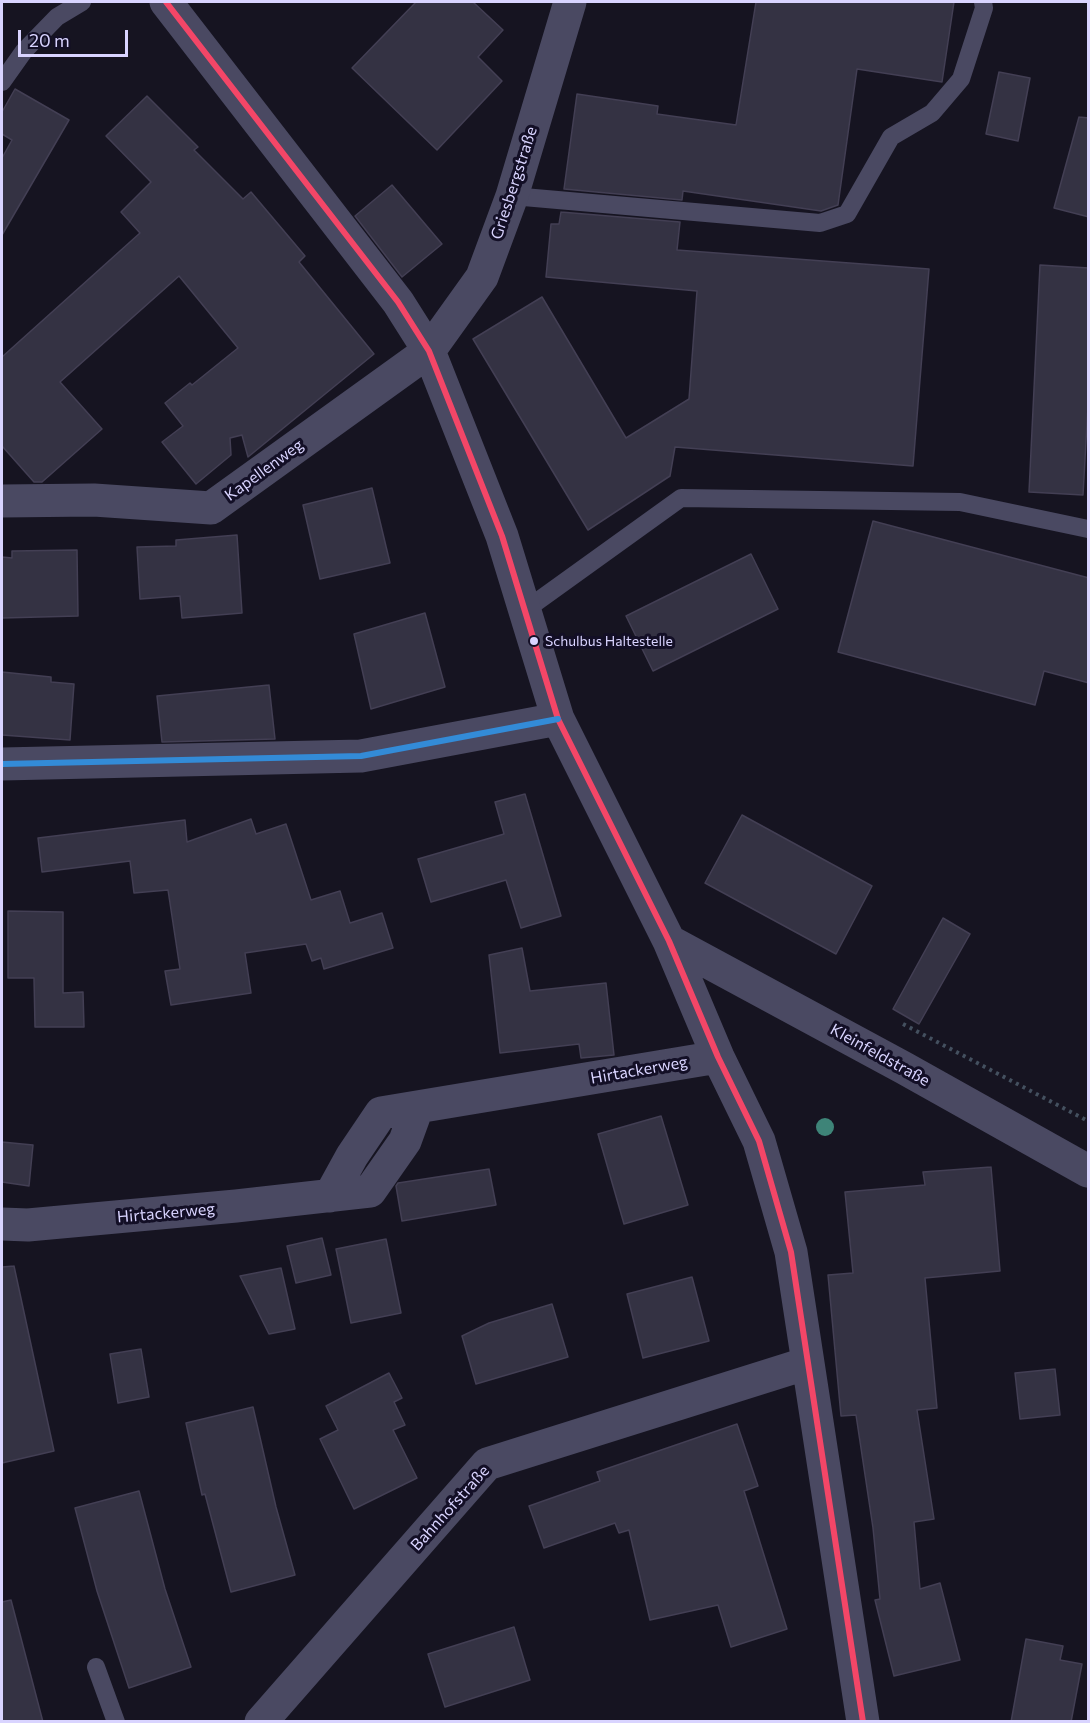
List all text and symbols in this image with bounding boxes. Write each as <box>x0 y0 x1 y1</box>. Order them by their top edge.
scale bar <box>21 18 130 56</box>
text: 20 m <box>29 29 70 51</box>
street label: Griesbergstraße <box>487 124 541 242</box>
street label: Kapellenweg <box>221 435 307 505</box>
place label: Schulbus Haltestelle <box>545 633 673 649</box>
marker: Schulbus Haltestelle <box>528 635 540 647</box>
street label: Kleinfeldstraße <box>827 1020 933 1090</box>
street label: Hirtackerweg <box>589 1052 689 1088</box>
street label: Hirtackerweg <box>116 1199 216 1227</box>
street label: Bahnhofstraße <box>407 1461 493 1555</box>

